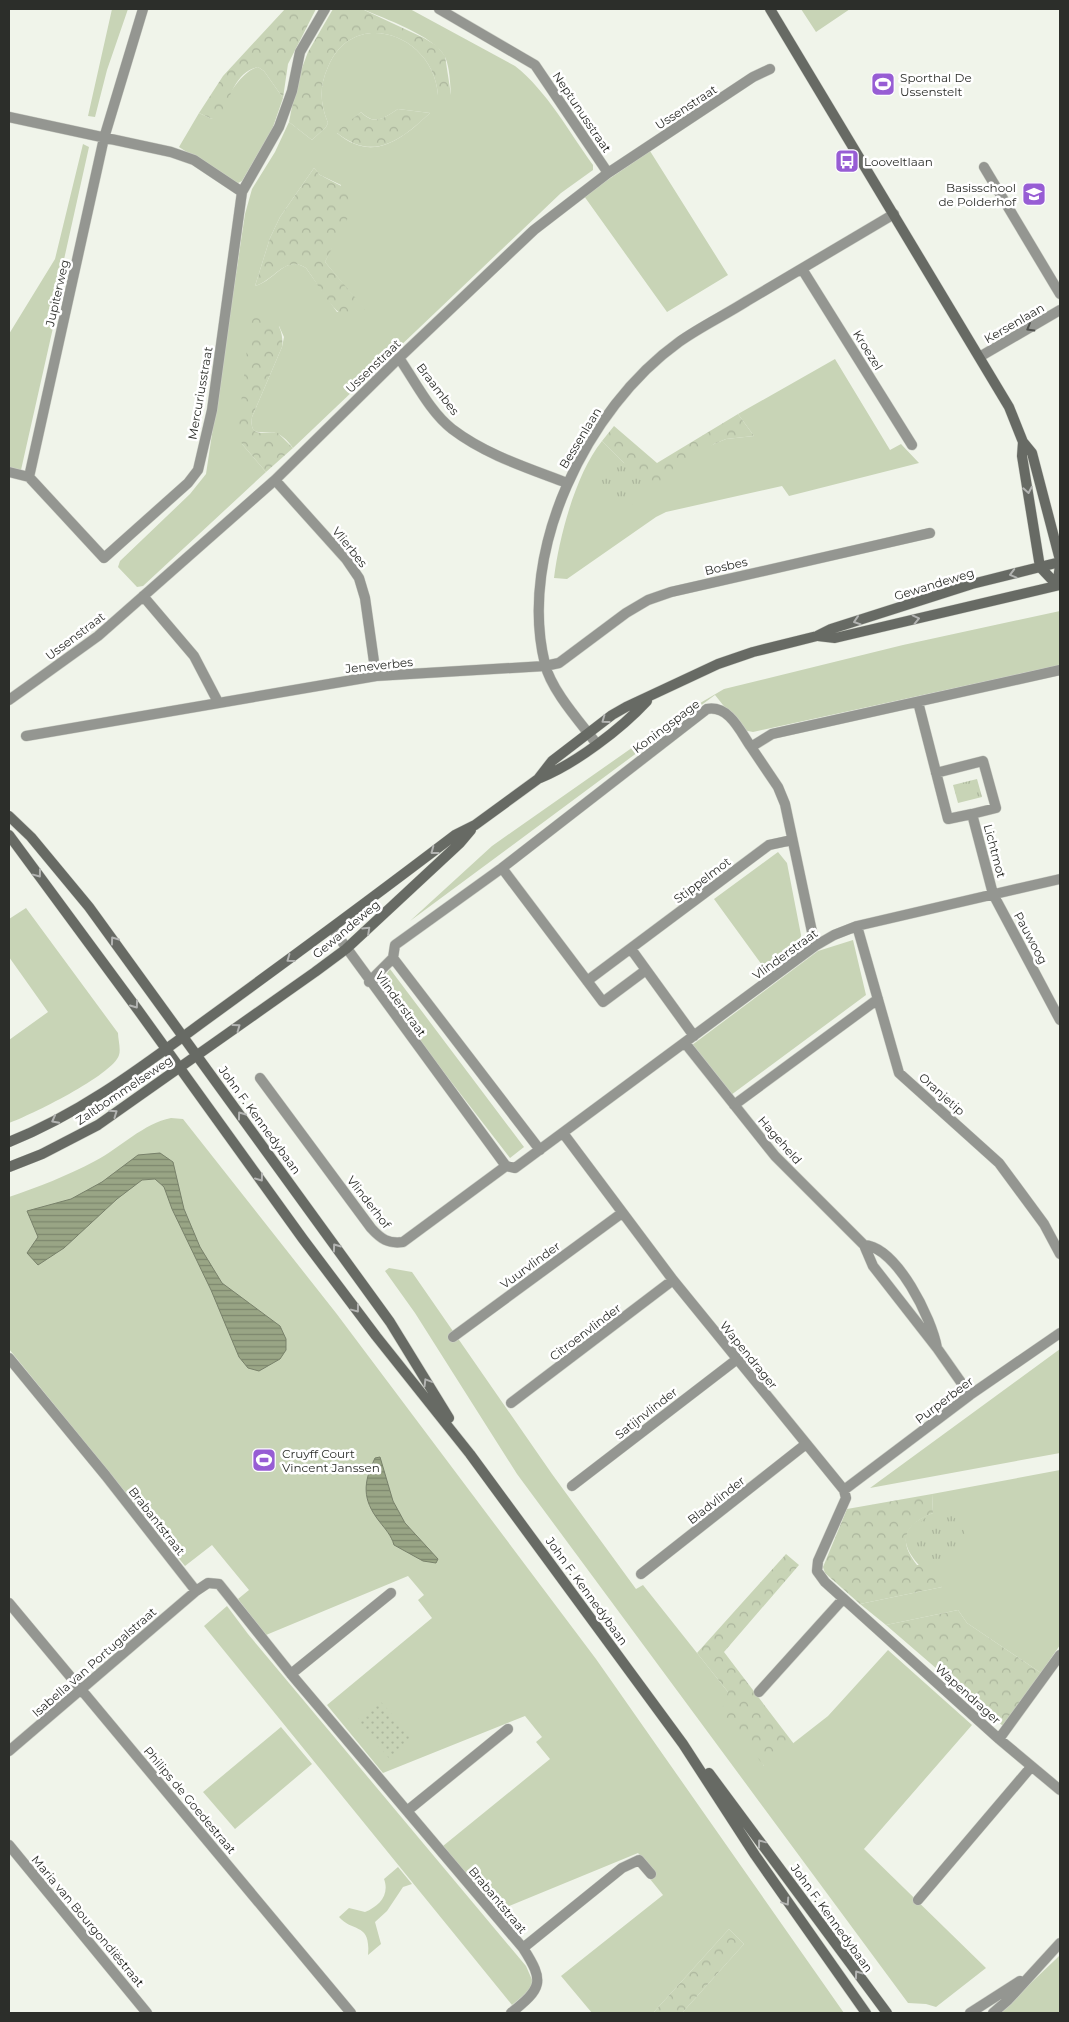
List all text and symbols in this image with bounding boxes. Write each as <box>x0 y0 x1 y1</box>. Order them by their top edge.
street label: Neptunusstraat <box>549 69 615 155</box>
place label: Sporthal De Ussenstelt <box>900 70 972 99</box>
sports icon: Sporthal De Ussenstelt <box>870 71 896 97</box>
street label: Ussenstraat <box>652 81 720 133</box>
bus stop icon: Looveltlaan <box>834 148 860 174</box>
place label: Looveltlaan <box>864 154 933 169</box>
place label: Basisschool de Polderhof <box>938 180 1017 209</box>
school or university icon: Basisschool de Polderhof <box>1021 181 1047 207</box>
street label: Jupiterweg <box>42 258 72 329</box>
street label: Kersenlaan <box>981 300 1047 346</box>
one-way arrow <box>1027 321 1036 331</box>
street label: Kroezel <box>850 327 886 373</box>
street label: Ussenstraat <box>342 336 404 396</box>
street label: Mercuriusstraat <box>184 345 216 441</box>
street label: Braambes <box>413 360 463 418</box>
street label: Bessenlaan <box>556 405 604 471</box>
one-way arrow <box>1022 486 1032 495</box>
street label: Vlierbes <box>329 524 371 570</box>
street label: Bosbes <box>703 554 749 578</box>
street label: Gewandeweg <box>892 565 976 603</box>
one-way arrow <box>1009 568 1017 578</box>
street label: Ussenstraat <box>42 609 108 663</box>
one-way arrow <box>912 614 921 625</box>
one-way arrow <box>854 615 862 625</box>
street label: Jeneverbes <box>343 654 414 676</box>
street label: Koningspage <box>630 696 702 756</box>
one-way arrow <box>602 714 611 723</box>
street label: Lichtmot <box>981 822 1009 880</box>
one-way arrow <box>430 845 440 854</box>
street label: Stippelmot <box>671 854 734 906</box>
one-way arrow <box>32 868 41 878</box>
street label: Gewandeweg <box>309 897 383 961</box>
street label: Pauwoog <box>1011 909 1051 967</box>
street label: Vlinderstraat <box>749 925 821 983</box>
one-way arrow <box>361 926 370 935</box>
one-way arrow <box>111 936 120 946</box>
one-way arrow <box>286 953 296 962</box>
street label: Vlinderstraat <box>372 968 430 1040</box>
one-way arrow <box>129 999 137 1008</box>
one-way arrow <box>231 1025 240 1033</box>
street label: Zaltbommelseweg <box>73 1052 175 1128</box>
street label: John F. Kennedybaan <box>215 1062 304 1177</box>
street label: Oranjetip <box>916 1070 968 1118</box>
one-way arrow <box>109 1110 118 1119</box>
one-way arrow <box>238 1112 247 1121</box>
street label: Hageheld <box>755 1113 805 1167</box>
one-way arrow <box>51 1114 60 1124</box>
one-way arrow <box>254 1172 262 1181</box>
street label: Vlinderhof <box>344 1173 395 1232</box>
street label: Vuurvlinder <box>497 1238 563 1292</box>
one-way arrow <box>333 1243 342 1253</box>
street label: Citroenvlinder <box>546 1300 624 1364</box>
one-way arrow <box>350 1303 358 1312</box>
street label: Wapendrager <box>717 1318 781 1392</box>
street label: Purperbeer <box>912 1373 976 1427</box>
one-way arrow <box>423 1378 433 1387</box>
street label: Satijnvlinder <box>612 1384 680 1442</box>
place label: Cruyff Court Vincent Janssen <box>282 1446 380 1475</box>
sports icon: Cruyff Court Vincent Janssen <box>251 1447 277 1473</box>
street label: Bladvlinder <box>684 1473 748 1527</box>
street label: Brabantstraat <box>126 1484 188 1558</box>
street label: John F. Kennedybaan <box>542 1533 631 1648</box>
street label: Isabella van Portugalstraat <box>29 1604 159 1720</box>
street label: Wapendrager <box>932 1661 1004 1727</box>
street label: Philips de Goedestraat <box>141 1743 239 1857</box>
one-way arrow <box>758 1839 767 1849</box>
street label: Maria van Bourgondiëstraat <box>29 1852 148 1990</box>
street label: John F. Kennedybaan <box>787 1860 876 1975</box>
street label: Brabantstraat <box>466 1864 530 1937</box>
one-way arrow <box>780 1896 789 1906</box>
one-way arrow <box>855 1970 864 1980</box>

